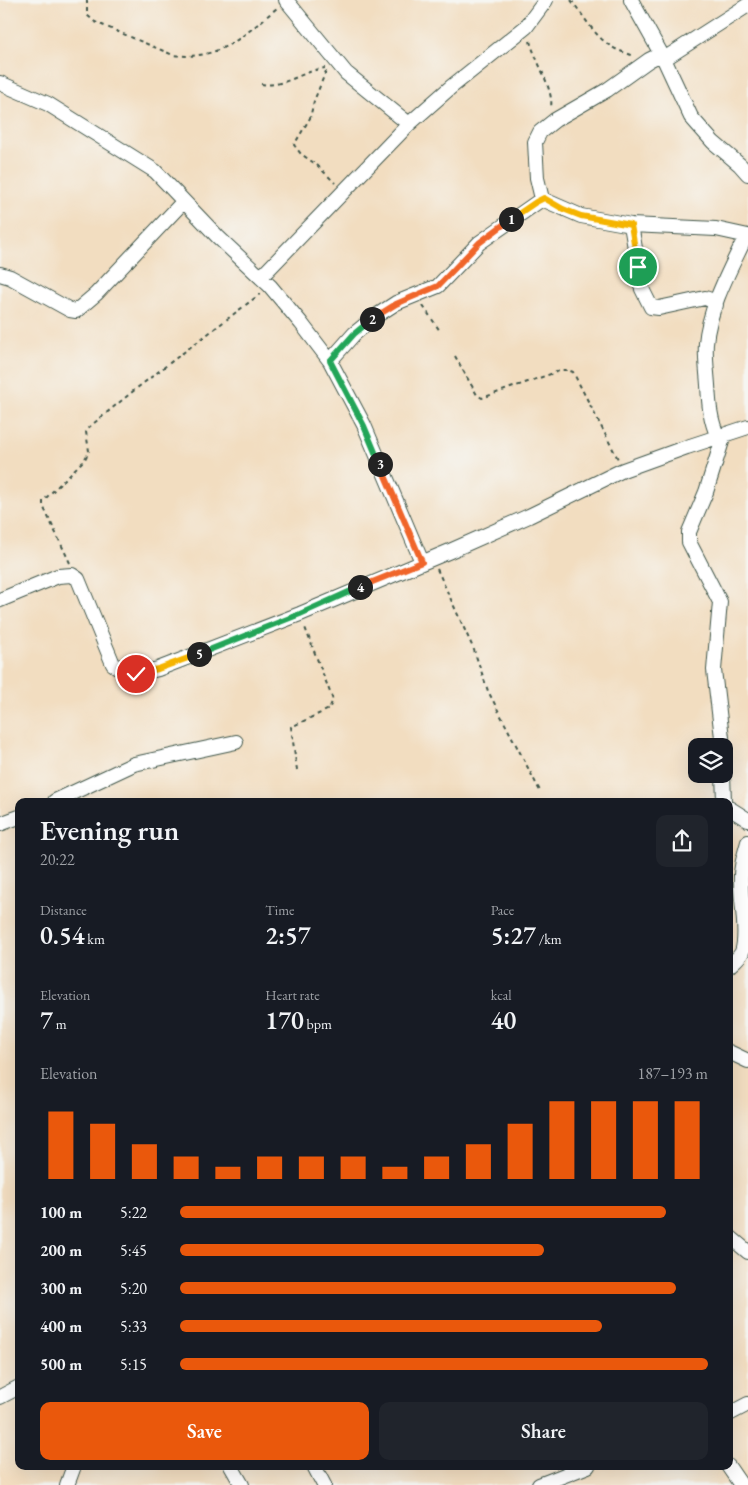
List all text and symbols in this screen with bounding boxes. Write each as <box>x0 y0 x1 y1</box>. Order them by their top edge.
pin: 1 <box>498 206 524 232</box>
text: 1 <box>508 210 515 228</box>
pin <box>617 246 659 288</box>
icon: arrive <box>624 253 652 281</box>
pin: 2 <box>360 306 384 332</box>
text: 2 <box>369 310 376 328</box>
pin: 3 <box>368 452 392 476</box>
text: 3 <box>377 455 384 473</box>
pin: 4 <box>348 574 372 600</box>
text: 4 <box>357 578 364 596</box>
pin: 5 <box>186 642 212 666</box>
text: 5 <box>196 645 203 663</box>
pin <box>115 653 157 695</box>
icon: check <box>122 660 150 688</box>
map controls <box>688 738 733 783</box>
button: layers <box>688 738 733 783</box>
text: Evening run <box>40 812 179 848</box>
button: share <box>656 815 708 867</box>
text: 20:22 <box>40 849 75 870</box>
text: Distance <box>40 901 87 919</box>
text: Time <box>265 901 295 919</box>
text: Pace <box>491 901 514 919</box>
text: 0.54 <box>40 919 85 951</box>
text: 2:57 <box>265 919 311 951</box>
text: 5:27 <box>491 919 536 951</box>
text: km <box>85 930 105 948</box>
text: /km <box>536 930 562 948</box>
text: Elevation <box>40 986 90 1004</box>
text: Heart rate <box>265 986 320 1004</box>
text: kcal <box>491 986 512 1004</box>
text: 7 <box>40 1004 53 1036</box>
text: 170 <box>265 1004 304 1036</box>
text: 40 <box>491 1004 516 1036</box>
text: m <box>53 1015 67 1033</box>
text: bpm <box>304 1015 332 1033</box>
text: Elevation <box>40 1063 98 1084</box>
text: 187–193 m <box>637 1063 708 1084</box>
text: 100 m <box>40 1202 82 1223</box>
text: 5:22 <box>120 1202 147 1223</box>
text: 200 m <box>40 1240 82 1261</box>
text: 5:45 <box>120 1240 147 1261</box>
text: 300 m <box>40 1278 82 1299</box>
text: 5:20 <box>120 1278 147 1299</box>
text: 400 m <box>40 1316 82 1337</box>
text: 5:33 <box>120 1316 147 1337</box>
text: 500 m <box>40 1354 82 1375</box>
text: 5:15 <box>120 1354 147 1375</box>
button: Save <box>40 1402 369 1460</box>
button: Share <box>379 1402 708 1460</box>

